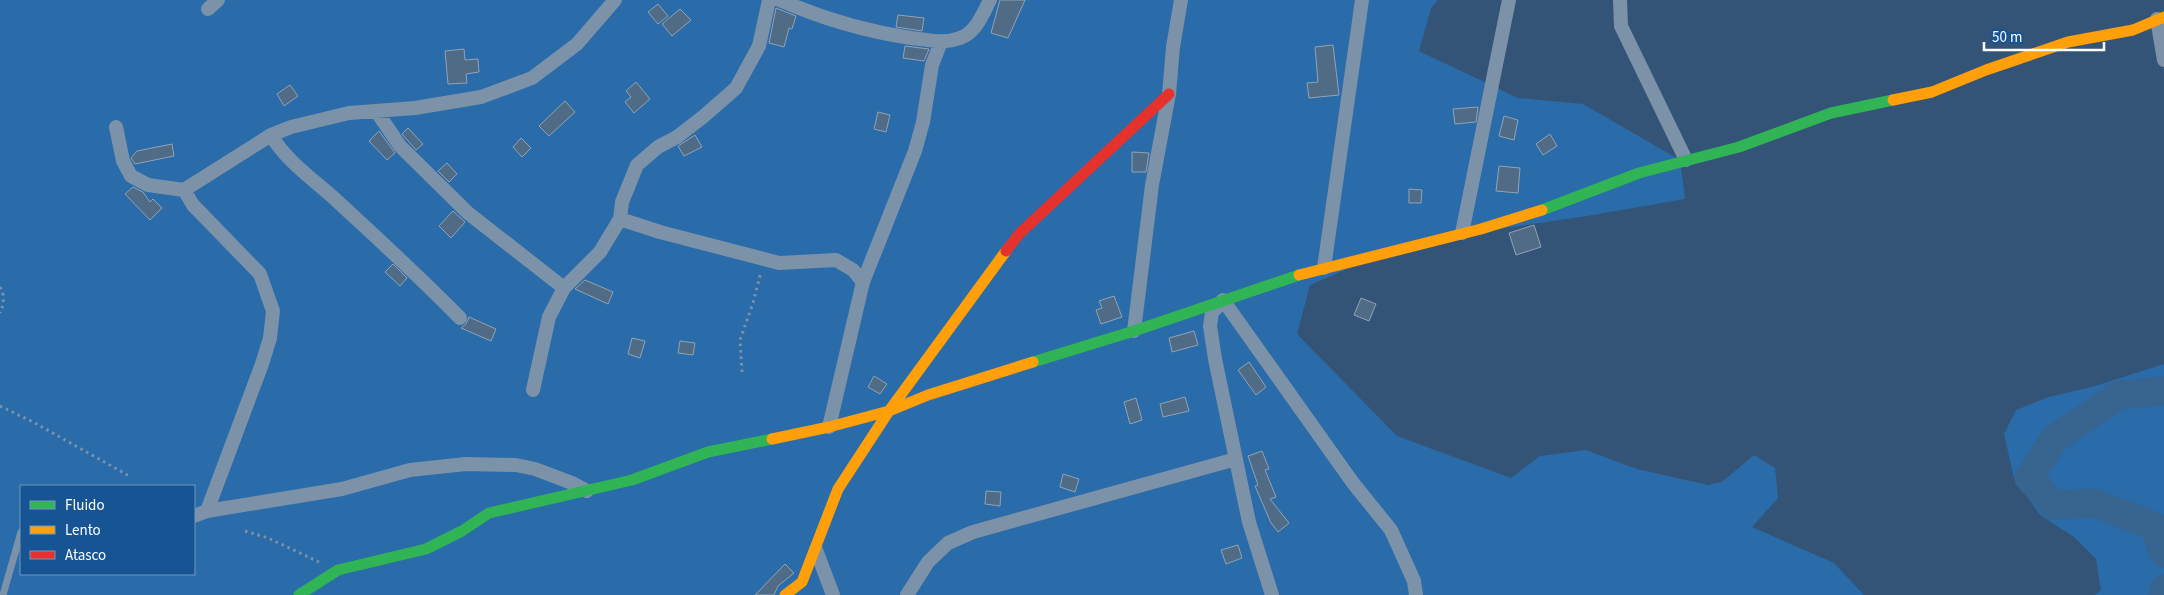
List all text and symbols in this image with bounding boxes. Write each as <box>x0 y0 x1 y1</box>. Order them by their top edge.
scale bar <box>1984 20 2104 52</box>
text: 50 m <box>1992 27 2022 48</box>
legend <box>20 485 195 575</box>
text: Fluido <box>65 495 105 516</box>
text: Lento <box>65 520 101 541</box>
text: Atasco <box>65 545 106 566</box>

